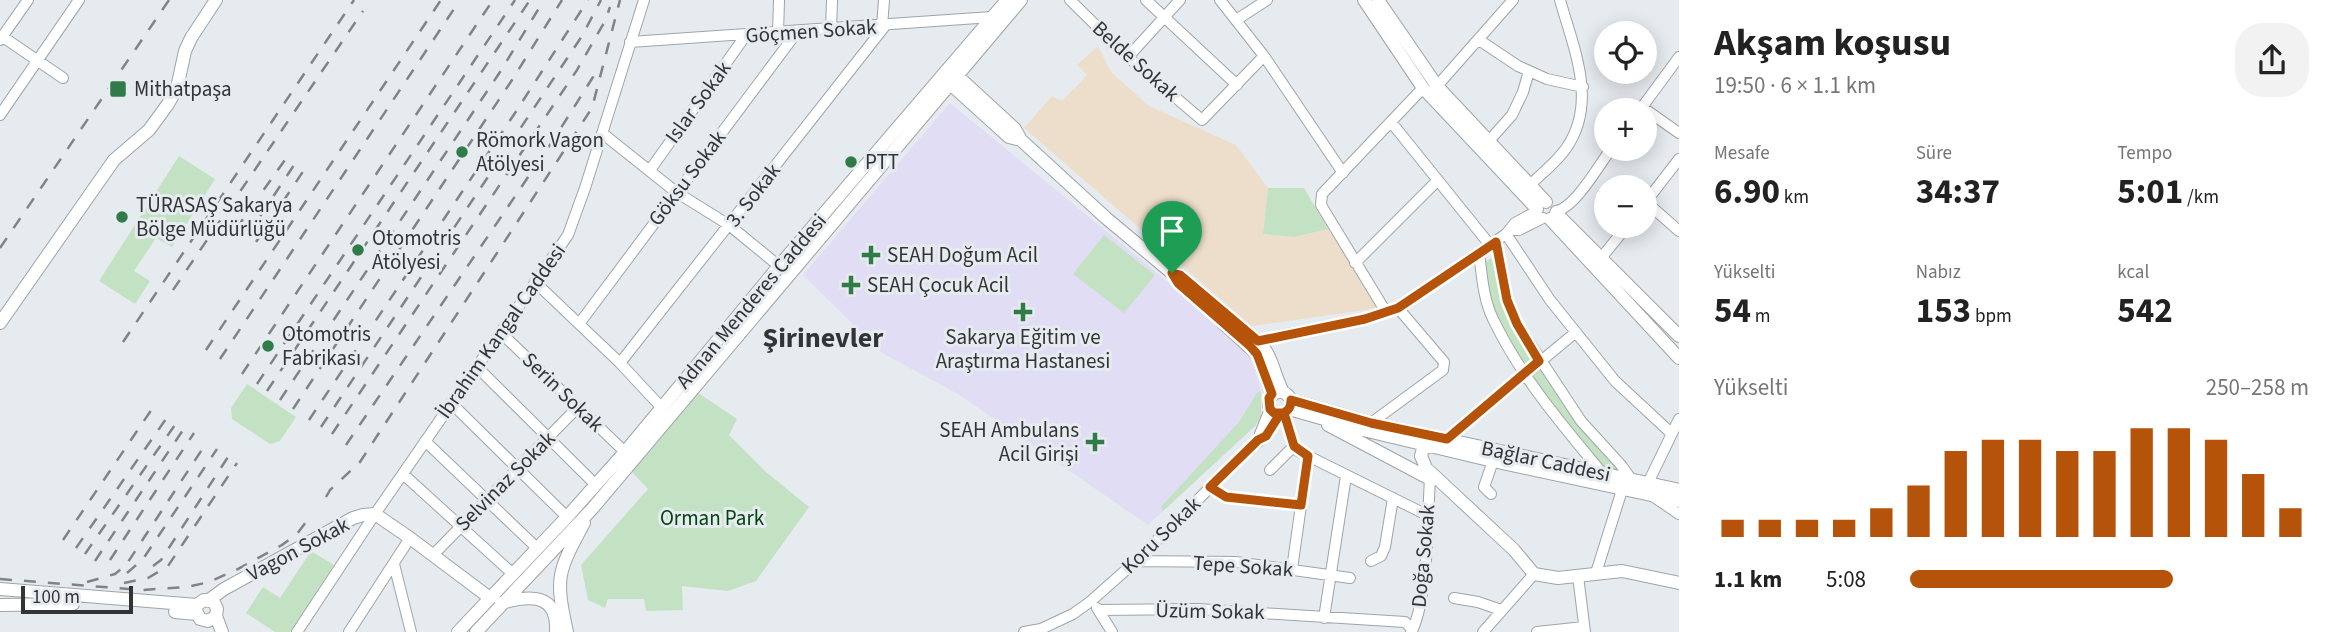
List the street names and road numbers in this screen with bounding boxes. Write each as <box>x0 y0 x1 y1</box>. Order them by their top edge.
street label: Göçmen Sokak <box>745 11 878 51</box>
street label: Belde Sokak <box>1086 14 1187 109</box>
street label: Islar Sokak <box>658 54 739 149</box>
street label: Göksu Sokak <box>641 123 733 232</box>
street label: 3. Sokak <box>719 156 788 233</box>
street label: Adnan Menderes Caddesi <box>669 207 833 395</box>
street label: İbrahim Kangal Caddesi <box>429 237 573 425</box>
street label: Serin Sokak <box>515 345 611 439</box>
street label: Selvinaz Sokak <box>448 424 562 538</box>
street label: Bağlar Caddesi <box>1479 433 1613 489</box>
street label: Koru Sokak <box>1115 489 1208 581</box>
street label: Doğa Sokak <box>1404 503 1442 609</box>
street label: Vagon Sokak <box>241 509 355 589</box>
street label: Tepe Sokak <box>1192 548 1295 585</box>
street label: Üzüm Sokak <box>1155 595 1265 627</box>

